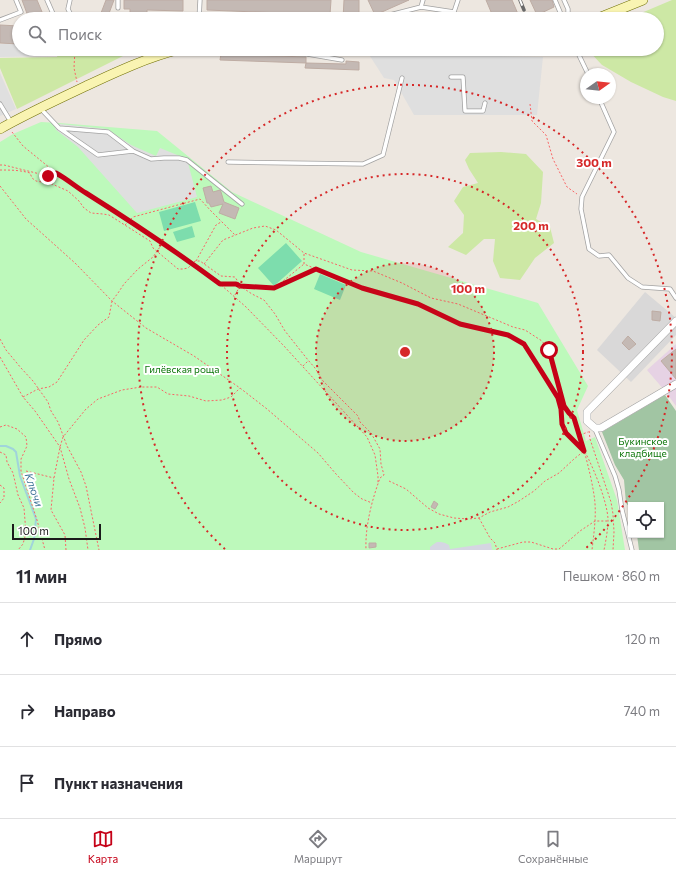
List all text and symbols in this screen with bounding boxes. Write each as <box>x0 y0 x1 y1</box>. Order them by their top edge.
search box <box>12 12 664 56</box>
icon: search <box>26 23 48 45</box>
text: Поиск <box>58 25 102 43</box>
north arrow <box>580 68 616 104</box>
text: 300 m <box>576 155 612 169</box>
route end <box>39 167 57 185</box>
text: 200 m <box>513 218 549 232</box>
text: 100 m <box>451 281 485 295</box>
route start <box>540 341 558 359</box>
centre of rings <box>398 345 412 359</box>
park label: Гилёвская роща <box>144 363 220 375</box>
park label: Букинское кладбище <box>618 435 668 459</box>
water label: Ключи <box>23 471 47 509</box>
map controls <box>628 502 664 538</box>
button: locate <box>628 502 664 538</box>
scale bar <box>12 522 101 541</box>
text: 100 m <box>18 524 49 537</box>
text: 11 мин <box>16 566 67 587</box>
text: Пешком · 860 m <box>563 568 660 584</box>
icon: ahead <box>16 628 38 650</box>
text: Прямо <box>54 630 102 648</box>
text: 120 m <box>625 631 660 647</box>
icon: right <box>16 700 38 722</box>
text: Направо <box>54 702 116 720</box>
text: 740 m <box>624 703 660 719</box>
icon: arrive <box>16 772 38 794</box>
text: Пункт назначения <box>54 774 183 792</box>
tab: Карта <box>88 828 118 865</box>
tab: Маршрут <box>294 828 342 865</box>
tab: Сохранённые <box>518 828 588 865</box>

